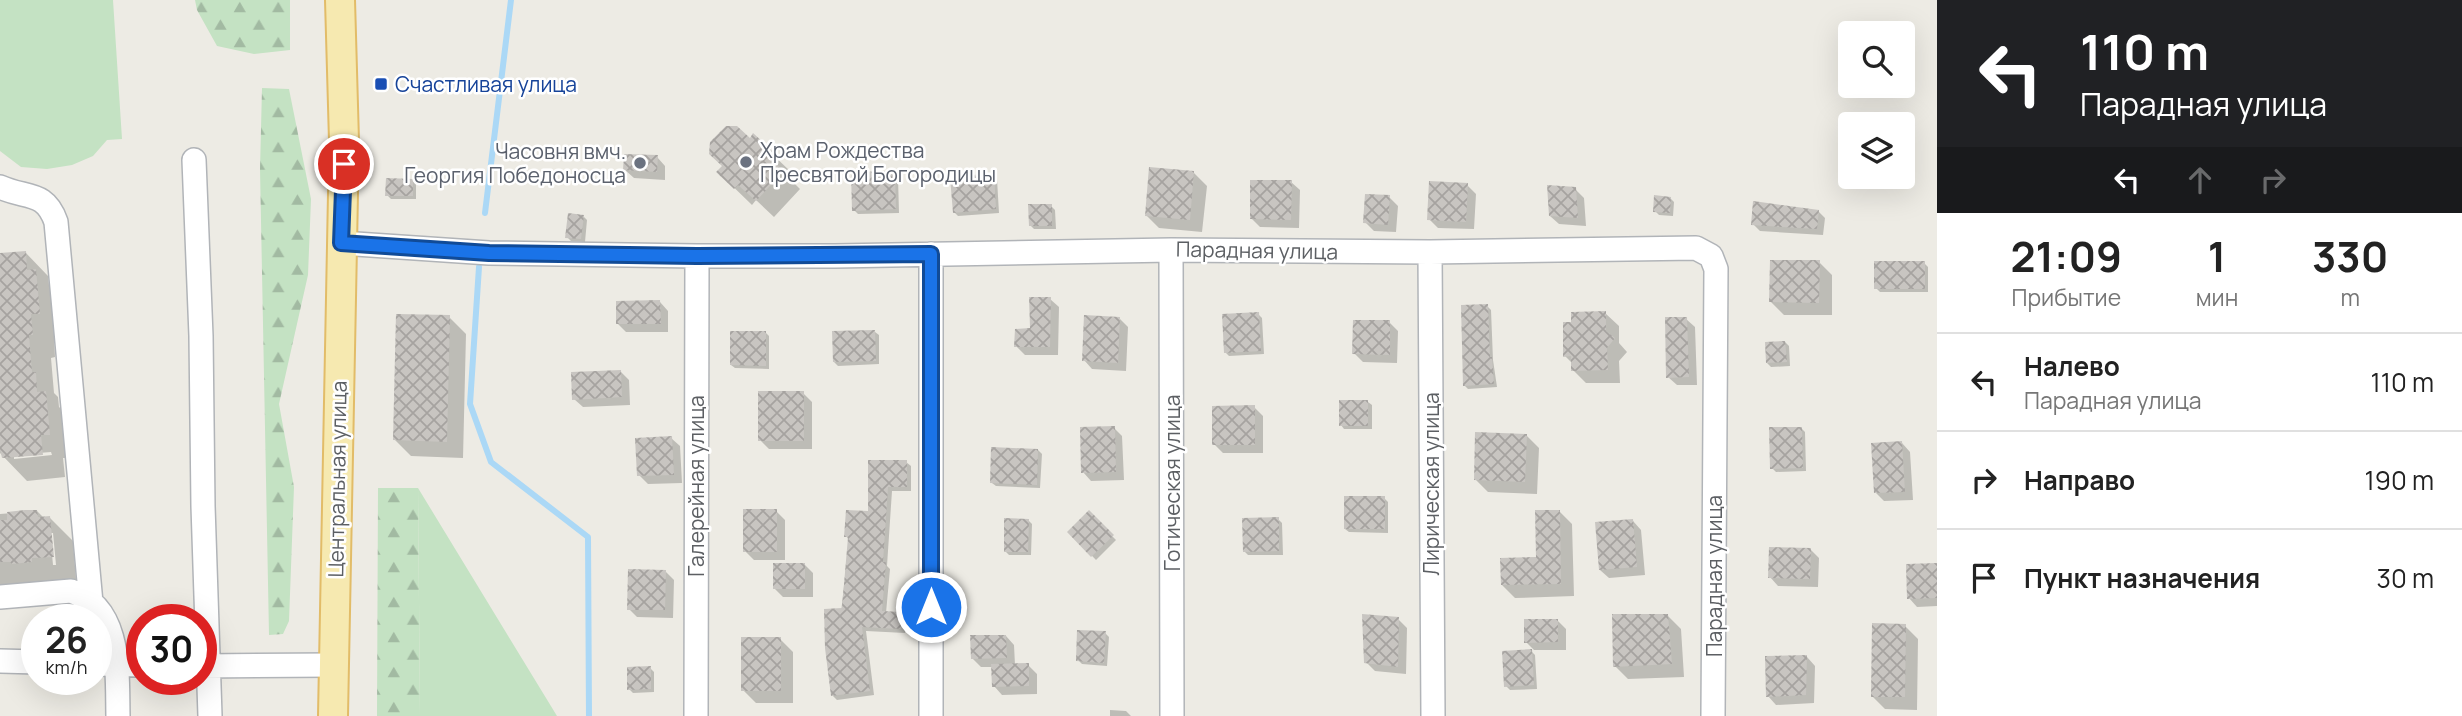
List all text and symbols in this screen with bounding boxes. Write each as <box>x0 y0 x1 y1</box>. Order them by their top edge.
text: 110 m <box>2080 18 2209 85</box>
map controls <box>1838 21 1915 189</box>
button: search <box>1838 21 1915 98</box>
icon: left <box>1965 28 2056 119</box>
place label: Счастливая улица <box>395 70 577 98</box>
marker: Счастливая улица <box>373 76 389 92</box>
text: Парадная улица <box>2080 82 2327 126</box>
button: layers <box>1838 112 1915 189</box>
pin <box>314 134 374 194</box>
place label: Храм Рождества Пресвятой Богородицы <box>760 136 996 188</box>
place label: Часовня вмч. Георгия Победоносца <box>404 137 626 189</box>
icon: arrive <box>325 145 363 183</box>
marker: Храм Рождества Пресвятой Богородицы <box>738 154 754 170</box>
marker: Часовня вмч. Георгия Победоносца <box>632 155 648 171</box>
icon: left <box>2108 161 2146 199</box>
icon: ahead <box>2181 161 2219 199</box>
icon: right <box>2254 161 2292 199</box>
text: 21:09 <box>2011 227 2122 285</box>
text: 1 <box>2208 227 2226 285</box>
text: 330 <box>2312 227 2388 285</box>
street label: Парадная улица <box>1176 235 1338 265</box>
text: Прибытие <box>2012 281 2121 313</box>
text: мин <box>2196 281 2238 313</box>
text: m <box>2340 281 2360 313</box>
text: Налево <box>2024 348 2120 384</box>
icon: left <box>1965 363 2003 401</box>
text: 110 m <box>2371 364 2434 400</box>
street label: Центральная улица <box>321 380 353 578</box>
text: Парадная улица <box>2024 384 2202 416</box>
street label: Лирическая улица <box>1417 392 1445 576</box>
street label: Галерейная улица <box>682 395 710 577</box>
street label: Готическая улица <box>1158 395 1186 571</box>
icon: right <box>1965 461 2003 499</box>
text: Направо <box>2024 462 2135 498</box>
text: 190 m <box>2365 462 2434 498</box>
street label: Парадная улица <box>1700 495 1728 657</box>
icon: arrive <box>1965 559 2003 597</box>
text: Пункт назначения <box>2024 560 2260 596</box>
text: 30 m <box>2377 560 2434 596</box>
position arrow <box>894 570 968 644</box>
speed limit sign: 30 <box>126 604 217 695</box>
text: 26 <box>45 616 88 664</box>
text: km/h <box>46 655 87 679</box>

